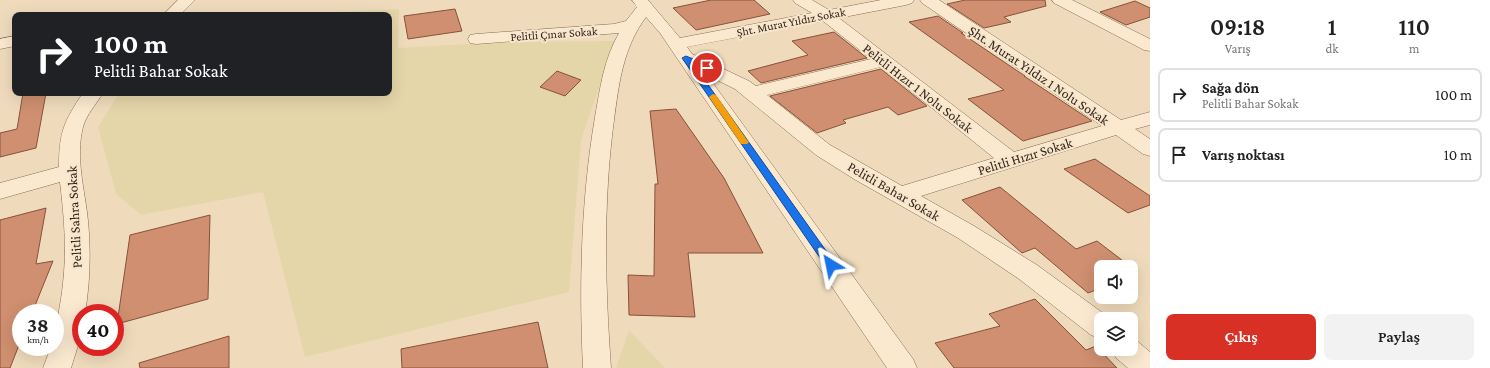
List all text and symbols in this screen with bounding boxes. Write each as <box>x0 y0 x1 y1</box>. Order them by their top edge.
street label: Şht. Murat Yıldız Sokak <box>735 5 847 39</box>
text: 09:18 <box>1210 13 1265 40</box>
text: 1 <box>1328 13 1336 40</box>
text: 110 <box>1399 13 1430 40</box>
street label: Şht. Murat Yıldız 1 Nolu Sokak <box>966 22 1113 128</box>
street label: Pelitli Çınar Sokak <box>510 24 598 44</box>
icon: right <box>28 28 80 80</box>
text: 100 m <box>94 28 168 59</box>
street label: Pelitli Hızır 1 Nolu Sokak <box>860 40 976 136</box>
text: Varış <box>1225 41 1251 56</box>
text: dk <box>1325 41 1339 56</box>
text: m <box>1409 41 1419 56</box>
pin <box>690 51 724 85</box>
icon: arrive <box>696 57 718 79</box>
text: Pelitli Bahar Sokak <box>94 61 228 81</box>
text: Sağa dön <box>1202 80 1259 96</box>
icon: right <box>1168 84 1190 106</box>
text: 100 m <box>1435 87 1472 103</box>
text: Pelitli Bahar Sokak <box>1202 96 1298 111</box>
street label: Pelitli Hızır Sokak <box>976 134 1075 178</box>
icon: arrive <box>1168 144 1190 166</box>
text: Varış noktası <box>1202 147 1285 163</box>
text: 10 m <box>1444 147 1472 163</box>
street label: Pelitli Bahar Sokak <box>845 158 943 224</box>
street label: Pelitli Sahra Sokak <box>63 165 85 269</box>
position arrow <box>810 244 852 286</box>
map controls <box>1094 260 1138 356</box>
button: sound <box>1094 260 1138 304</box>
speed limit sign: 40 <box>72 304 124 356</box>
button: layers <box>1094 312 1138 356</box>
text: 38 <box>27 314 49 336</box>
button: Çıkış <box>1166 314 1316 360</box>
button: Paylaş <box>1324 314 1474 360</box>
text: km/h <box>27 334 49 345</box>

